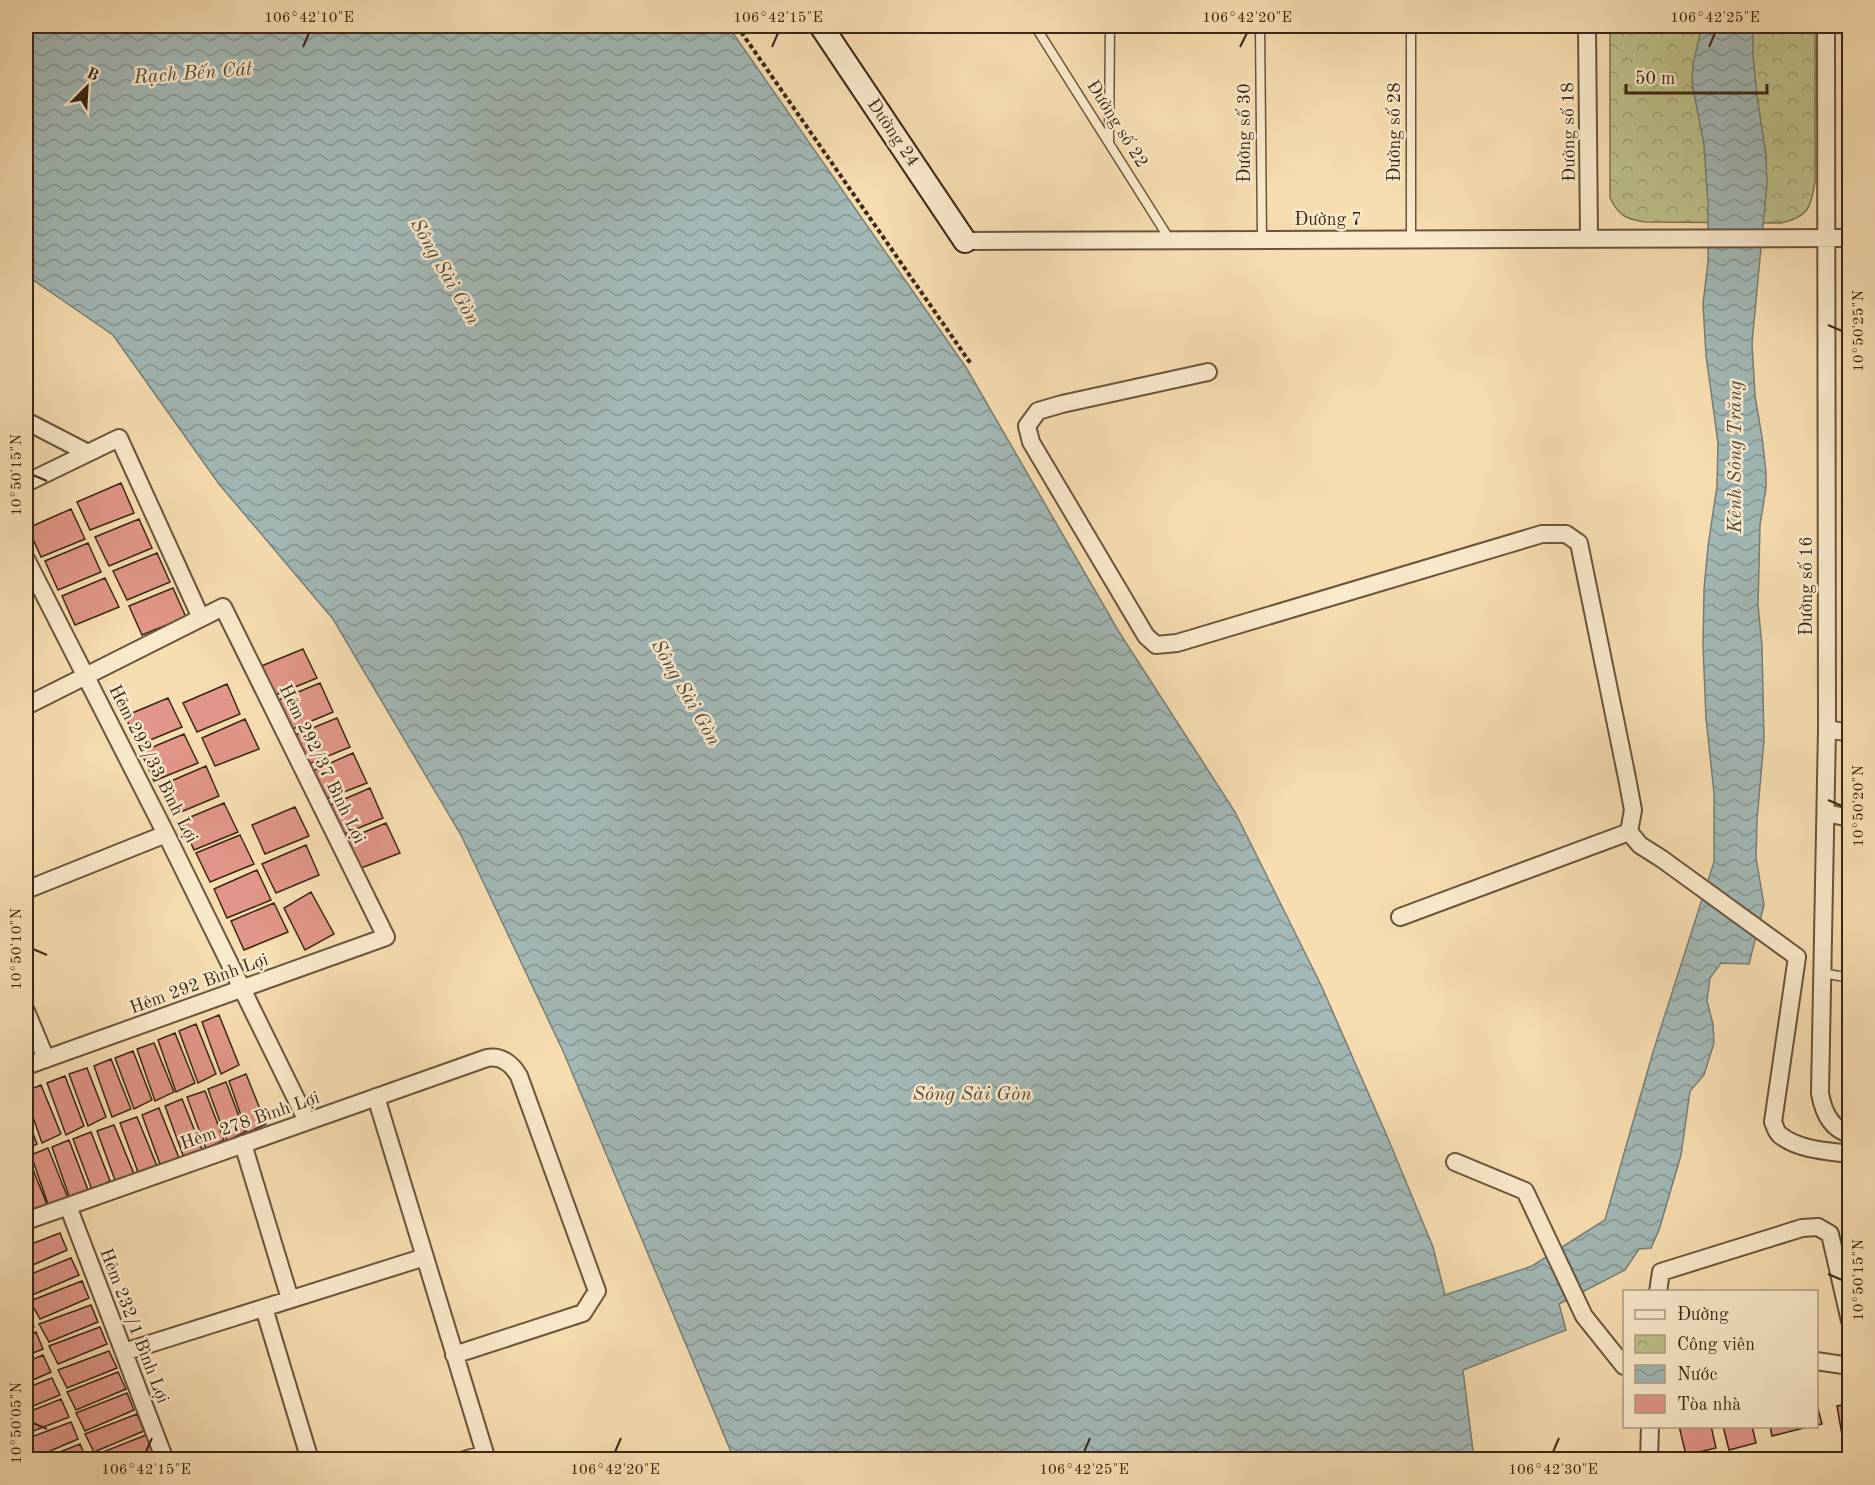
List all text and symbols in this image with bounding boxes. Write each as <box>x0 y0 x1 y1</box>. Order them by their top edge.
text: 106°42'10"E <box>264 11 354 26</box>
text: 106°42'15"E <box>733 11 823 26</box>
text: 106°42'20"E <box>1202 11 1292 26</box>
text: 106°42'25"E <box>1670 11 1760 26</box>
north arrow <box>57 57 117 117</box>
scale bar <box>1626 57 1767 95</box>
water label: Rạch Bến Cát <box>132 60 254 88</box>
text: B <box>84 66 101 85</box>
text: 50 m <box>1635 70 1675 88</box>
street label: Đường số 22 <box>1083 77 1152 171</box>
street label: Đường số 28 <box>1385 82 1404 182</box>
street label: Đường số 18 <box>1558 82 1579 182</box>
street label: Đường số 30 <box>1235 83 1254 183</box>
street label: Đường 24 <box>864 96 922 170</box>
street label: Đường 7 <box>1294 211 1362 229</box>
water label: Sông Sài Gòn <box>406 215 482 329</box>
text: 10°50'25"N <box>1852 290 1867 372</box>
water label: Kênh Sông Trăng <box>1726 380 1746 535</box>
text: 10°50'15"N <box>10 434 25 516</box>
street label: Đường số 16 <box>1797 536 1816 636</box>
water label: Sông Sài Gòn <box>647 636 723 750</box>
street label: Hẻm 292/37 Bình Lợi <box>276 681 368 847</box>
street label: Hẻm 292/33 Bình Lợi <box>105 682 201 846</box>
text: 10°50'20"N <box>1852 765 1867 847</box>
text: 10°50'10"N <box>10 908 25 990</box>
street label: Hẻm 292 Bình Lợi <box>127 951 271 1017</box>
water label: Sông Sài Gòn <box>912 1085 1032 1105</box>
street label: Hẻm 278 Bình Lợi <box>178 1089 322 1153</box>
text: 10°50'15"N <box>1852 1239 1867 1321</box>
street label: Hẻm 232/1 Bình Lợi <box>96 1246 172 1406</box>
legend <box>1623 1290 1818 1428</box>
text: Đường <box>1677 1306 1729 1324</box>
text: Công viên <box>1677 1336 1755 1354</box>
text: Nước <box>1677 1366 1717 1384</box>
text: 10°50'05"N <box>10 1382 25 1464</box>
text: Tòa nhà <box>1677 1396 1741 1414</box>
text: 106°42'15"E <box>101 1463 191 1478</box>
text: 106°42'20"E <box>570 1463 660 1478</box>
text: 106°42'25"E <box>1039 1463 1129 1478</box>
text: 106°42'30"E <box>1508 1463 1598 1478</box>

